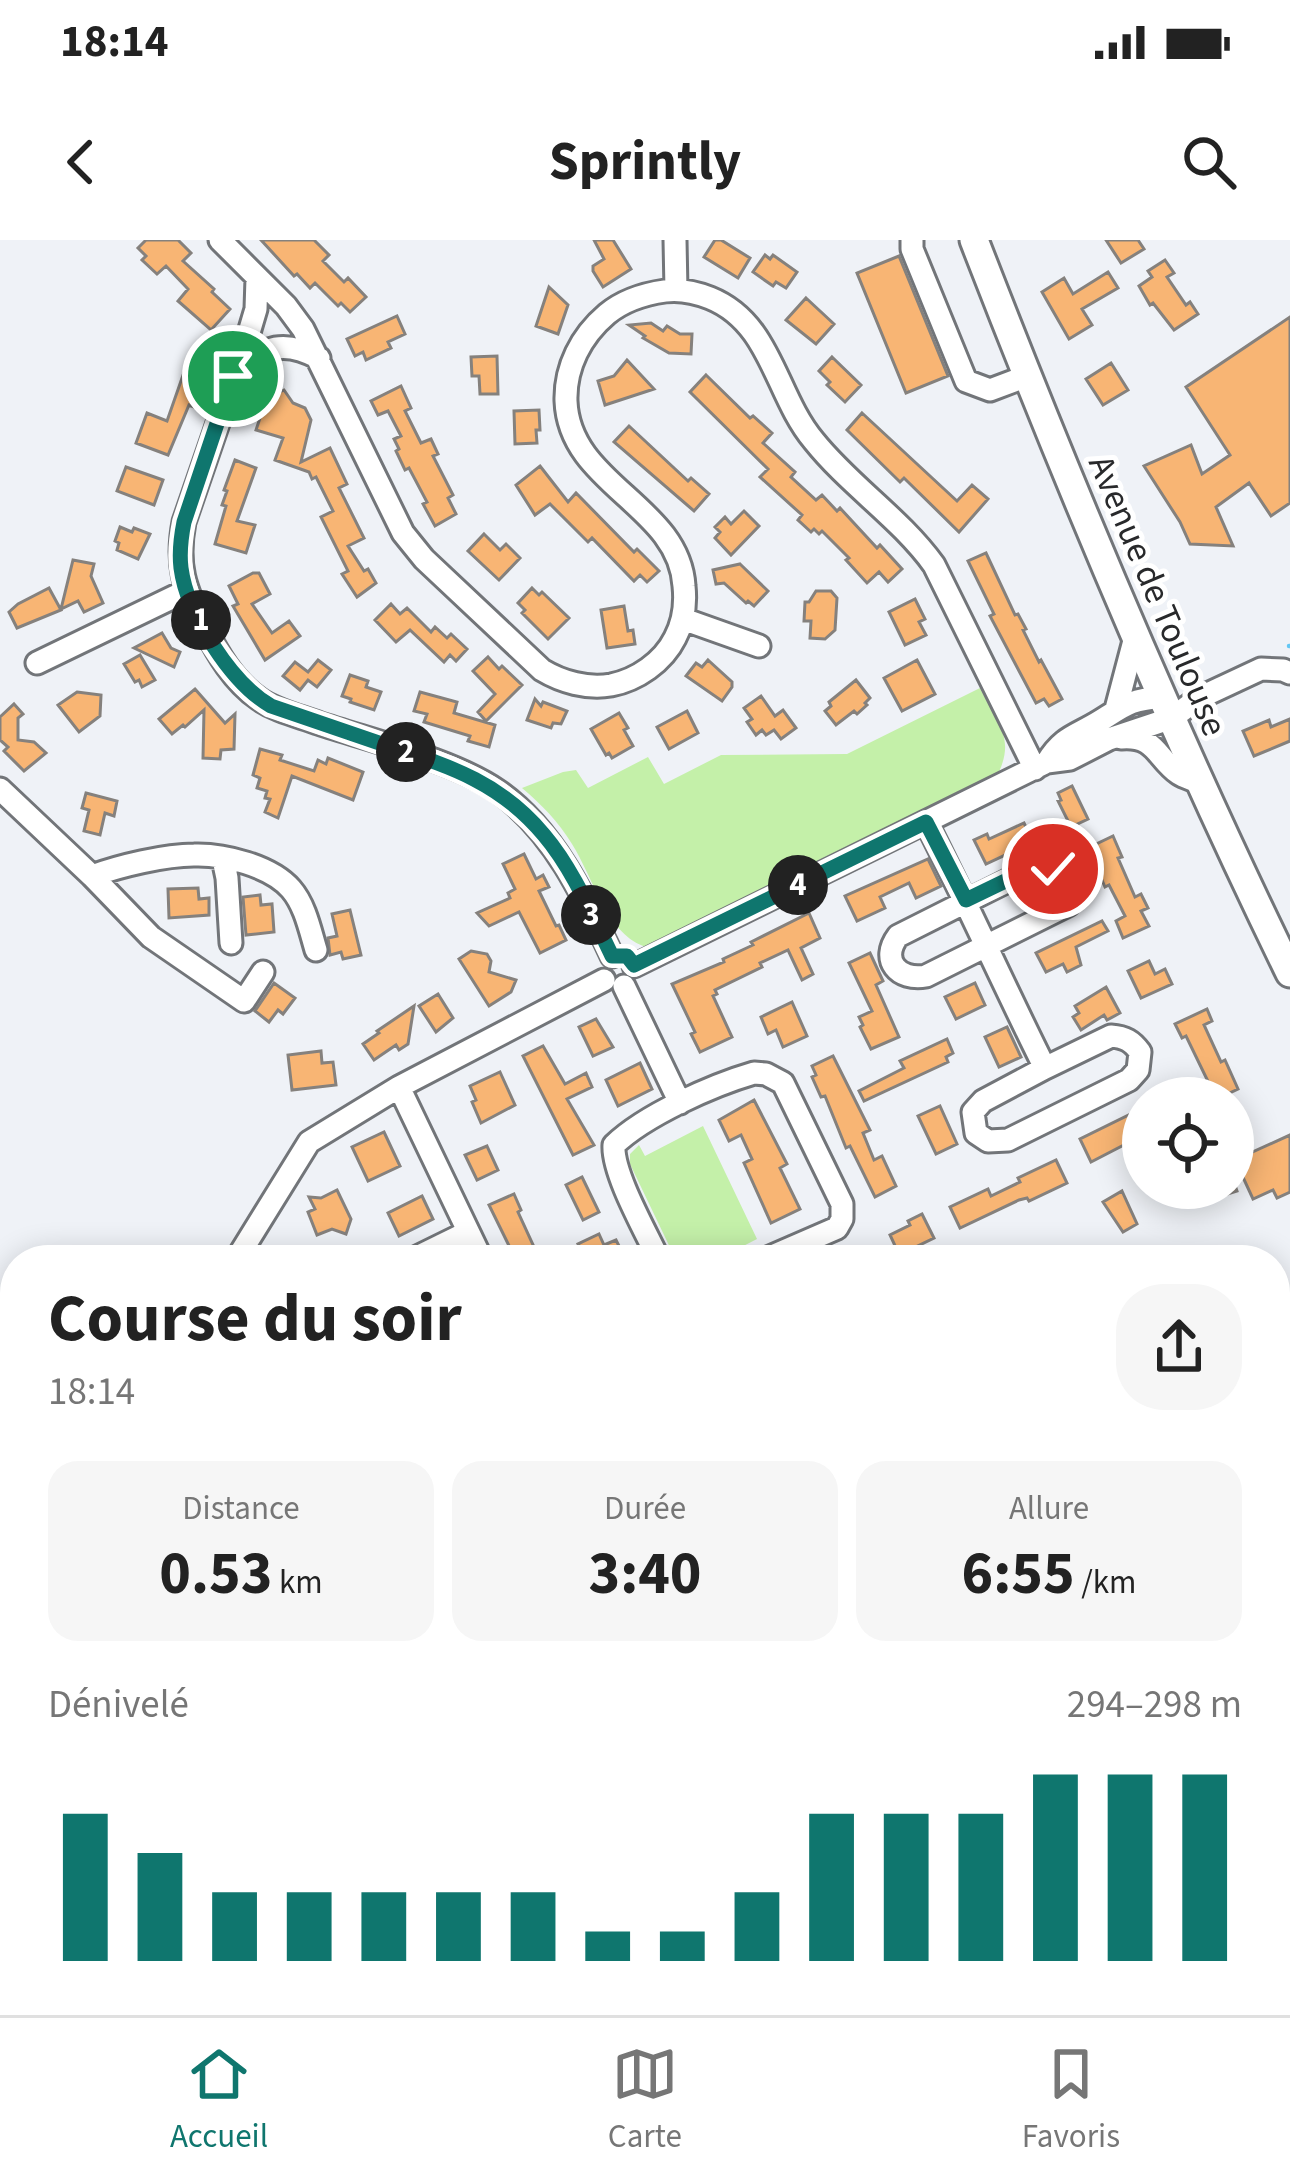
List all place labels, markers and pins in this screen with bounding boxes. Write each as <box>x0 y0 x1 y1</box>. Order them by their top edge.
pin <box>182 325 284 427</box>
pin: 1 <box>171 590 231 650</box>
pin: 2 <box>376 722 436 782</box>
pin <box>1002 818 1104 920</box>
pin: 4 <box>768 855 828 915</box>
pin: 3 <box>561 885 621 945</box>

